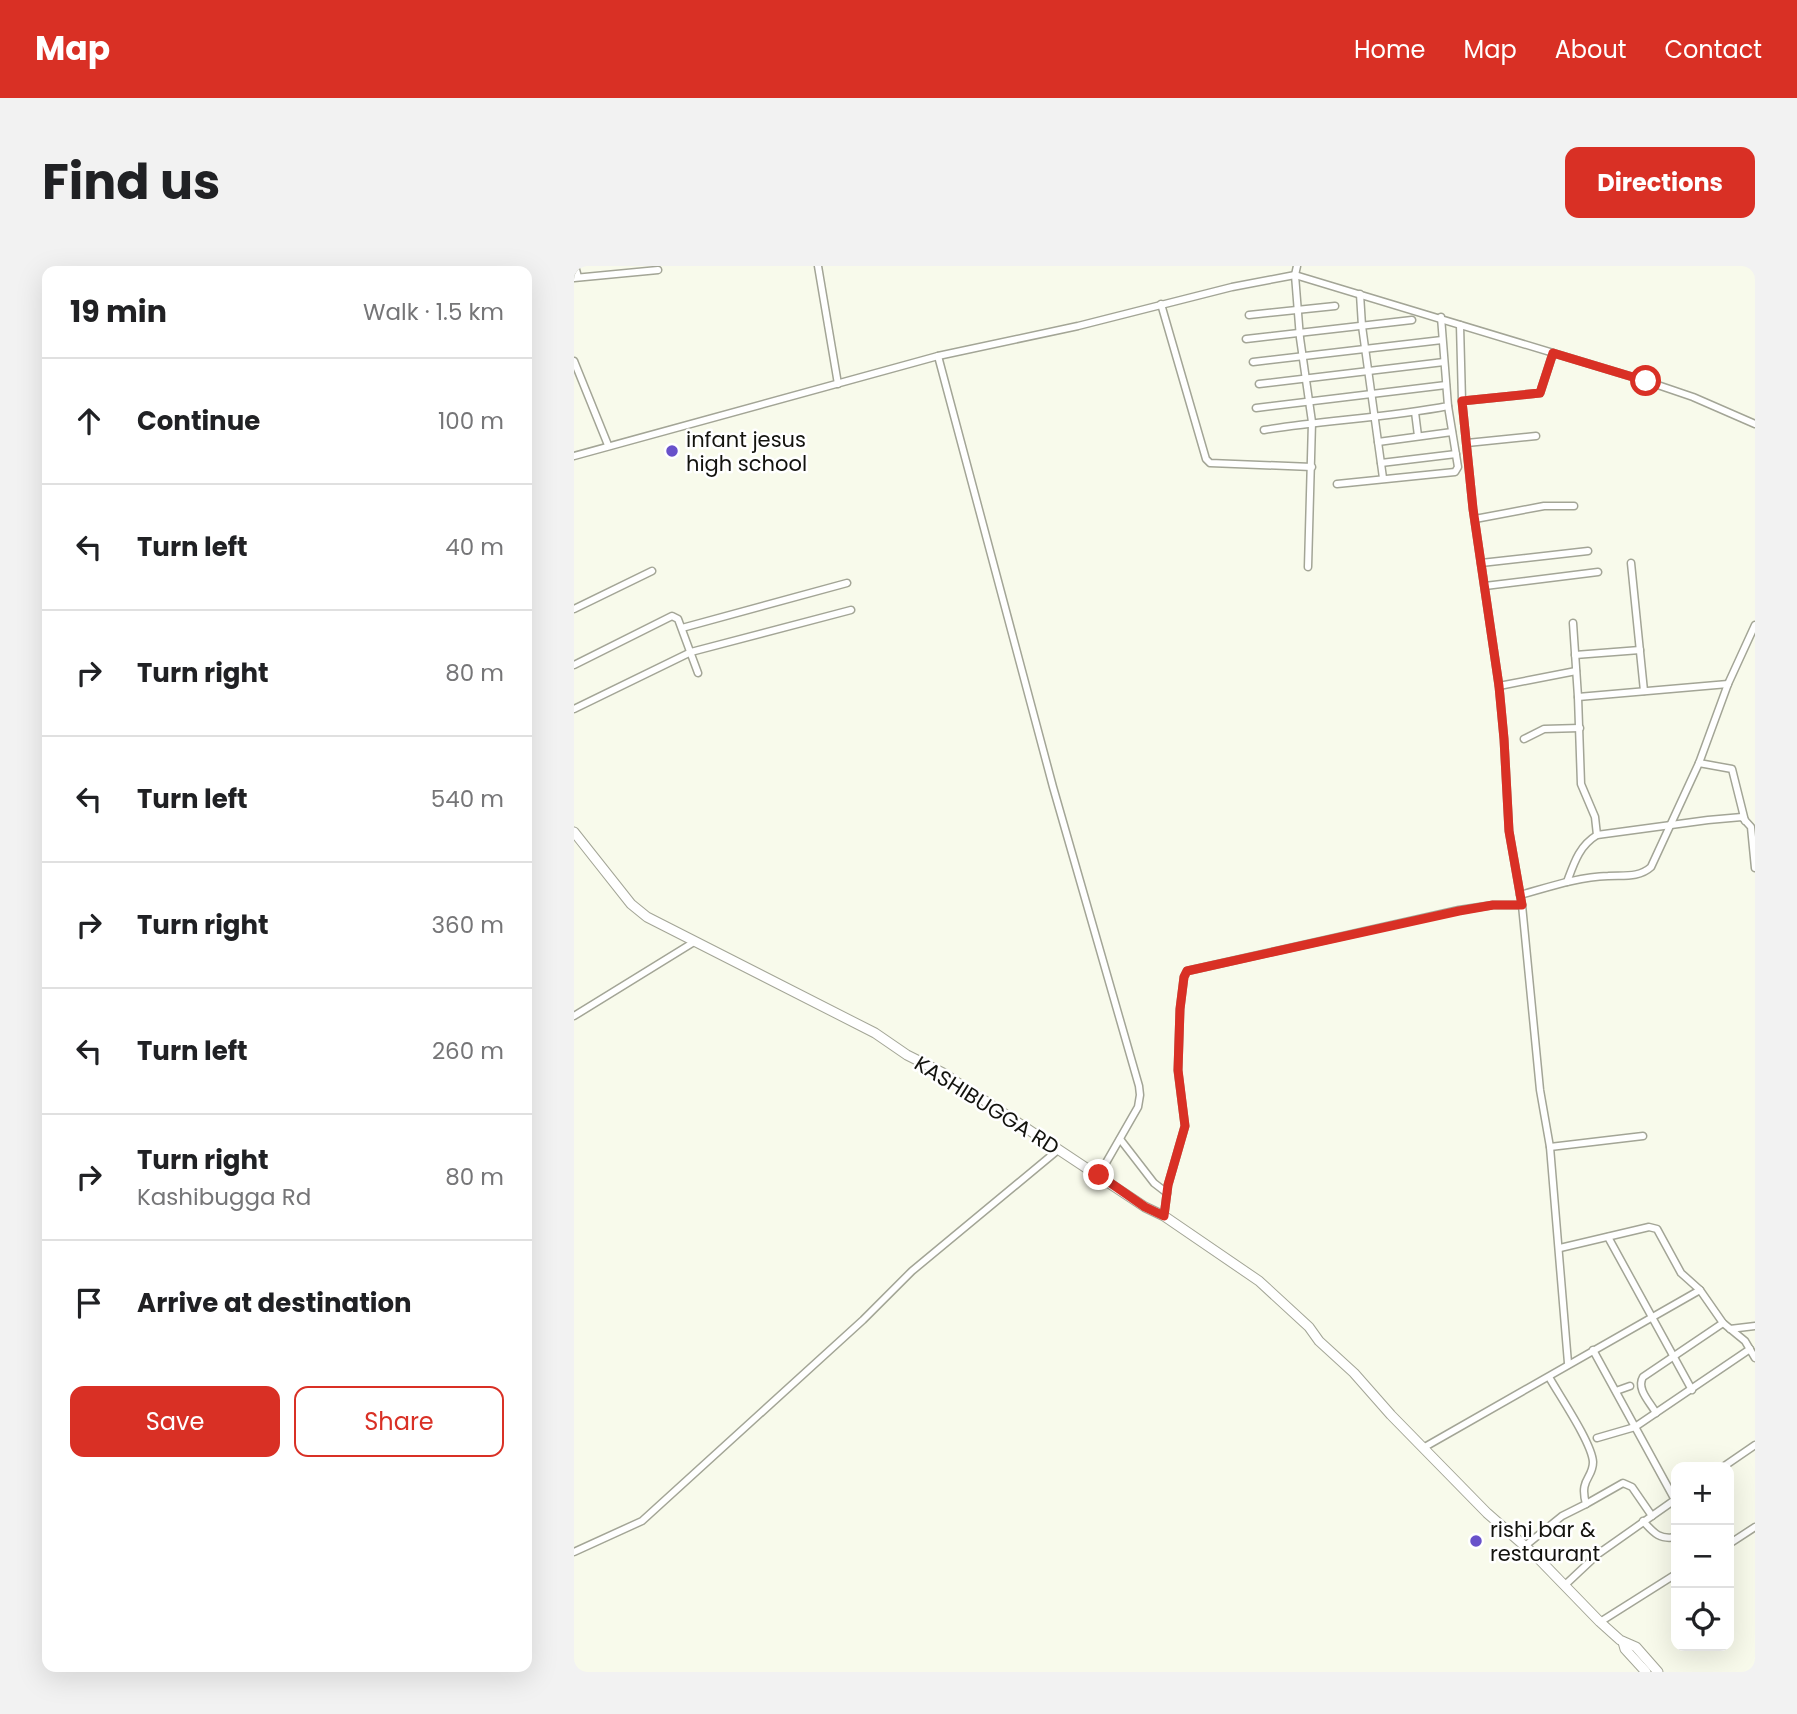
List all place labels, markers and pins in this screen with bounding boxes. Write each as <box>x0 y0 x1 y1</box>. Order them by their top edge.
place label: infant jesus high school <box>686 425 807 478</box>
marker: infant jesus high school <box>664 443 680 459</box>
place label: rishi bar & restaurant <box>1490 1515 1600 1568</box>
marker: rishi bar & restaurant <box>1468 1533 1484 1549</box>

